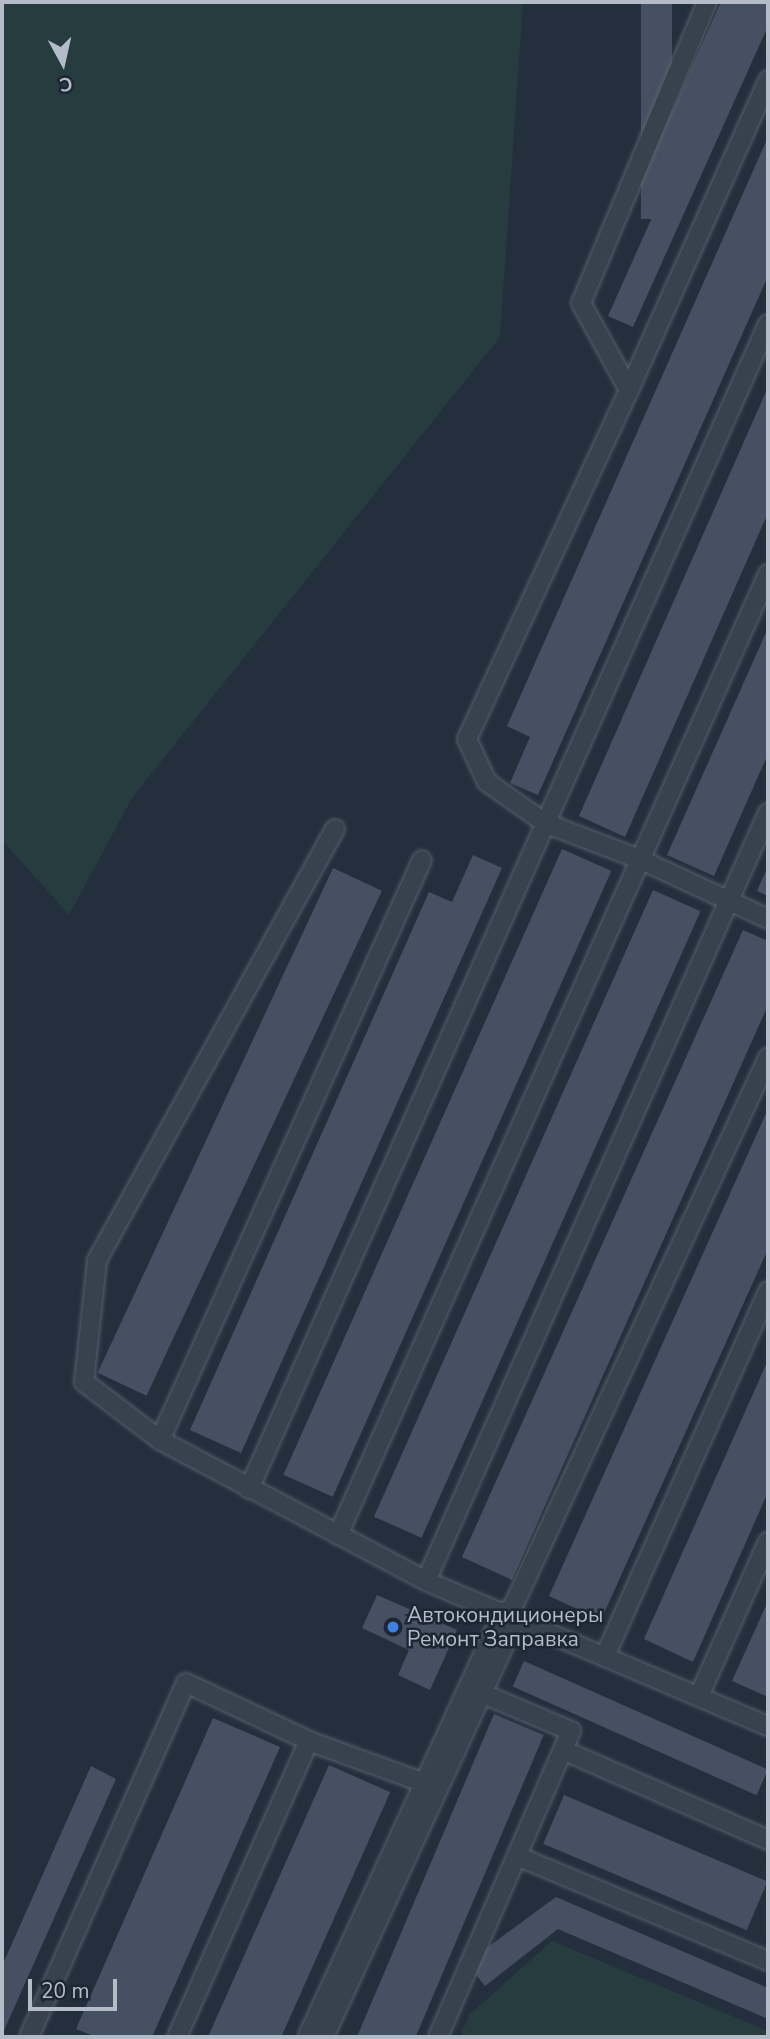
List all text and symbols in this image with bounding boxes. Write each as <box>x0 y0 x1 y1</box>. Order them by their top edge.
north arrow <box>28 28 98 98</box>
text: С <box>58 70 74 98</box>
place label: Автокондиционеры Ремонт Заправка <box>407 1602 603 1652</box>
marker: Автокондиционеры Ремонт Заправка <box>385 1619 401 1635</box>
scale bar <box>32 1966 121 2010</box>
text: 20 m <box>41 1977 90 2005</box>

